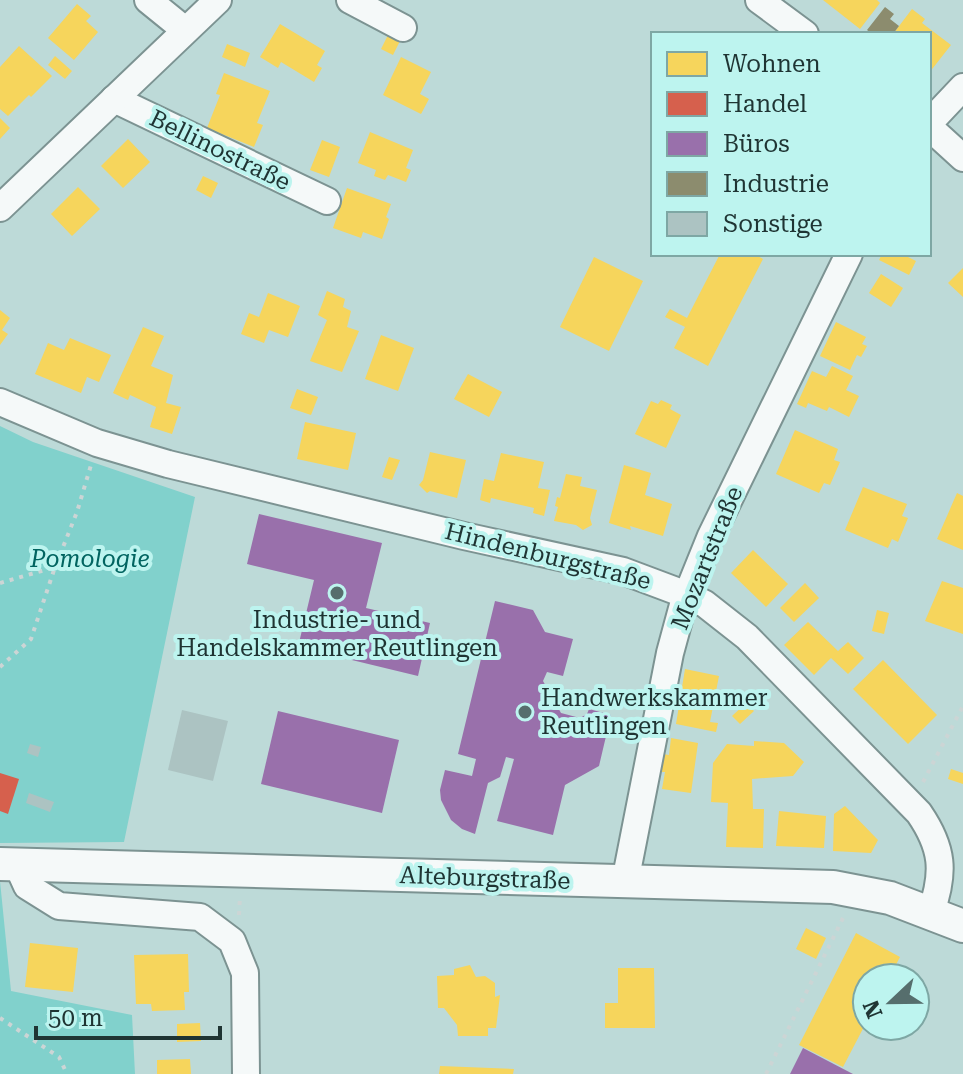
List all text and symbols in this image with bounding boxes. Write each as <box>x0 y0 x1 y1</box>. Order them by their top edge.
legend <box>651 32 931 256</box>
text: Wohnen <box>723 50 821 78</box>
text: Handel <box>723 90 807 118</box>
street label: Bellinostraße <box>145 104 295 196</box>
text: Büros <box>723 130 790 158</box>
text: Industrie <box>723 170 829 198</box>
text: Sonstige <box>723 210 823 238</box>
street label: Mozartstraße <box>666 482 748 634</box>
street label: Hindenburgstraße <box>442 517 654 595</box>
park label: Pomologie <box>29 545 150 573</box>
marker: Industrie- und Handelskammer Reutlingen <box>328 584 346 602</box>
place label: Industrie- und Handelskammer Reutlingen <box>176 606 498 662</box>
place label: Handwerkskammer Reutlingen <box>541 684 768 740</box>
marker: Handwerkskammer Reutlingen <box>516 703 534 721</box>
street label: Alteburgstraße <box>399 861 571 895</box>
north arrow <box>851 962 931 1042</box>
scale bar <box>36 990 220 1040</box>
text: N <box>858 997 888 1022</box>
text: 50 m <box>48 1004 103 1032</box>

